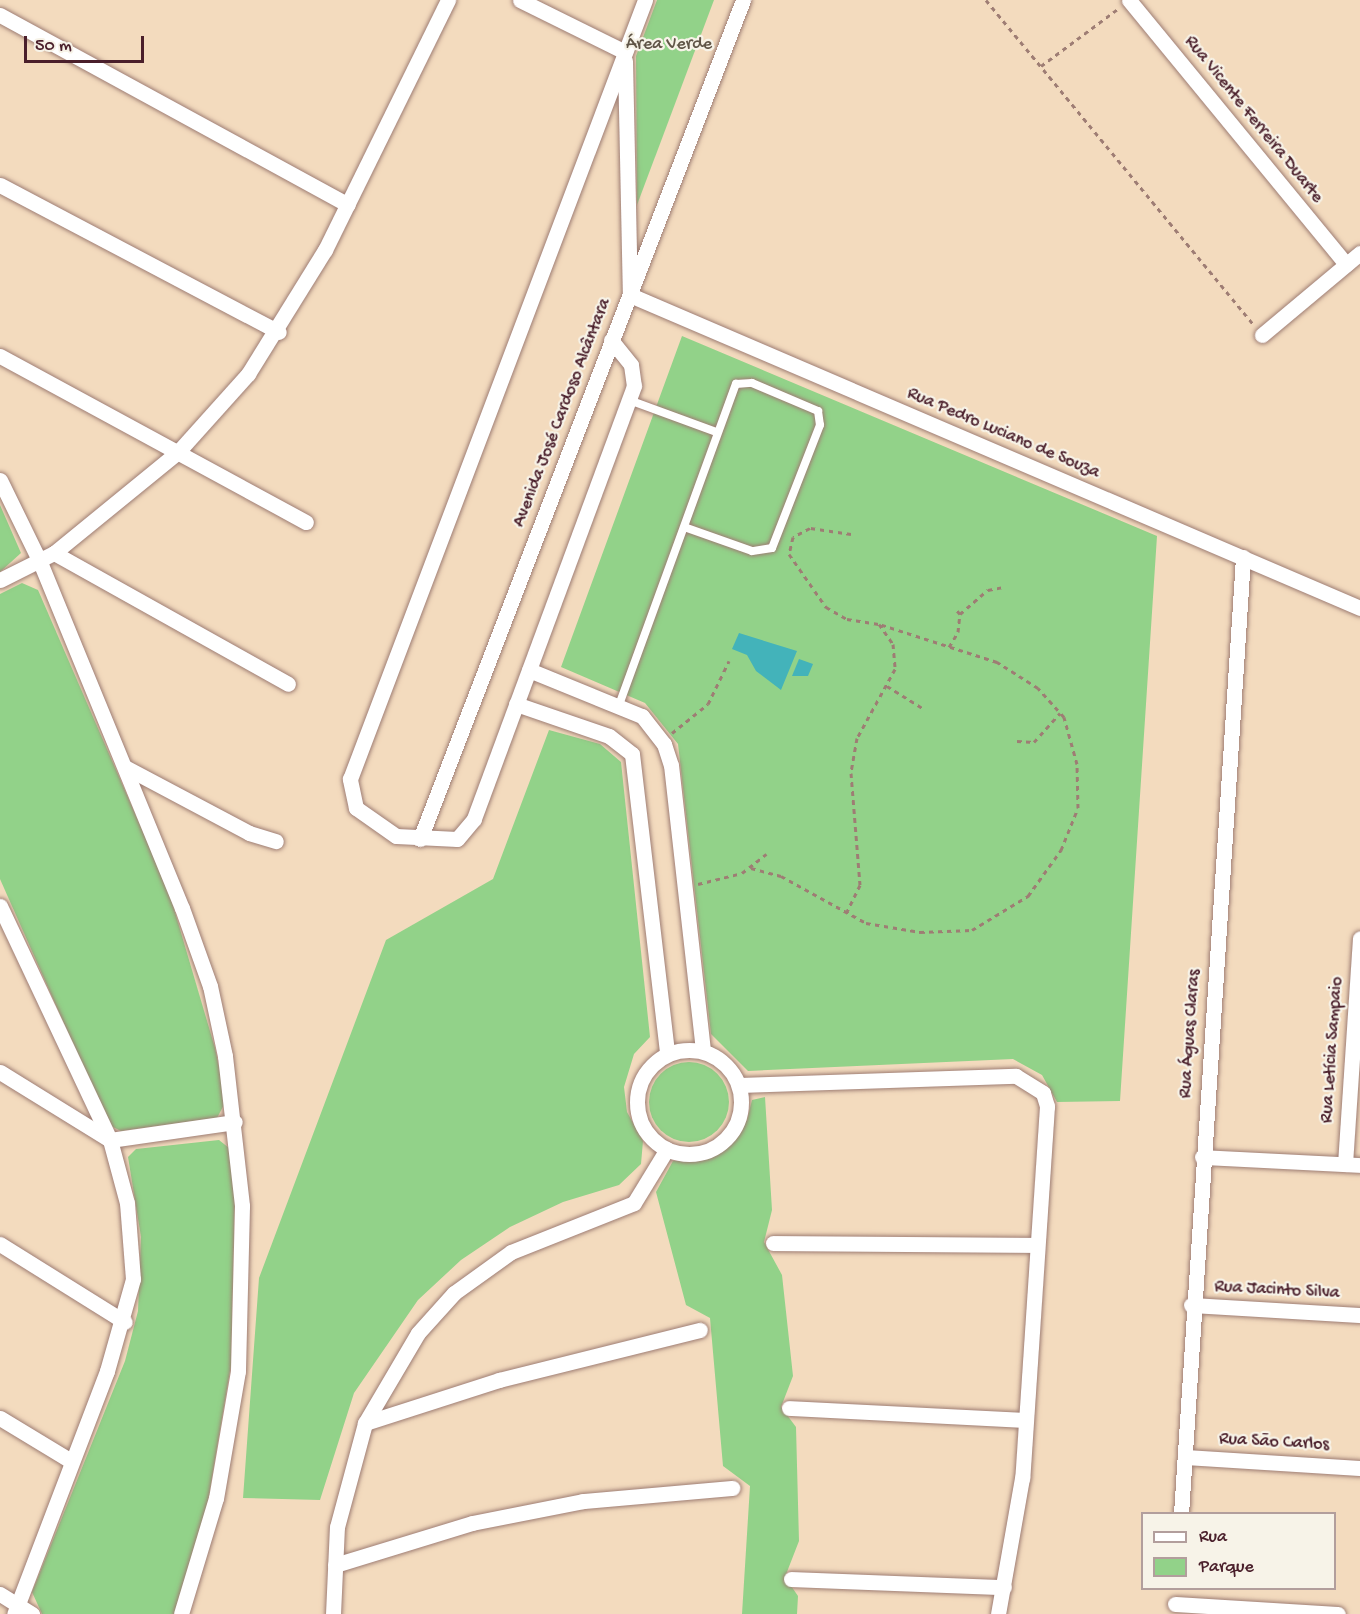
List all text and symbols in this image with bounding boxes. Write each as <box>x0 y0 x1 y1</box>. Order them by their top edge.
scale bar <box>27 24 147 62</box>
street label: Rua Vicente Ferreira Duarte <box>1179 32 1327 208</box>
park label: Área Verde <box>626 34 712 56</box>
text: 50 m <box>35 36 72 57</box>
street label: Avenida José Cardoso Alcântara <box>509 296 617 530</box>
street label: Rua Pedro Luciano de Souza <box>903 384 1103 484</box>
street label: Rua Águas Claras <box>1176 969 1206 1099</box>
street label: Rua Letícia Sampaio <box>1317 976 1349 1124</box>
street label: Rua Jacinto Silva <box>1214 1277 1340 1305</box>
street label: Rua São Carlos <box>1218 1429 1330 1457</box>
legend <box>1141 1512 1336 1590</box>
text: Rua <box>1199 1527 1227 1548</box>
text: Parque <box>1199 1557 1254 1578</box>

